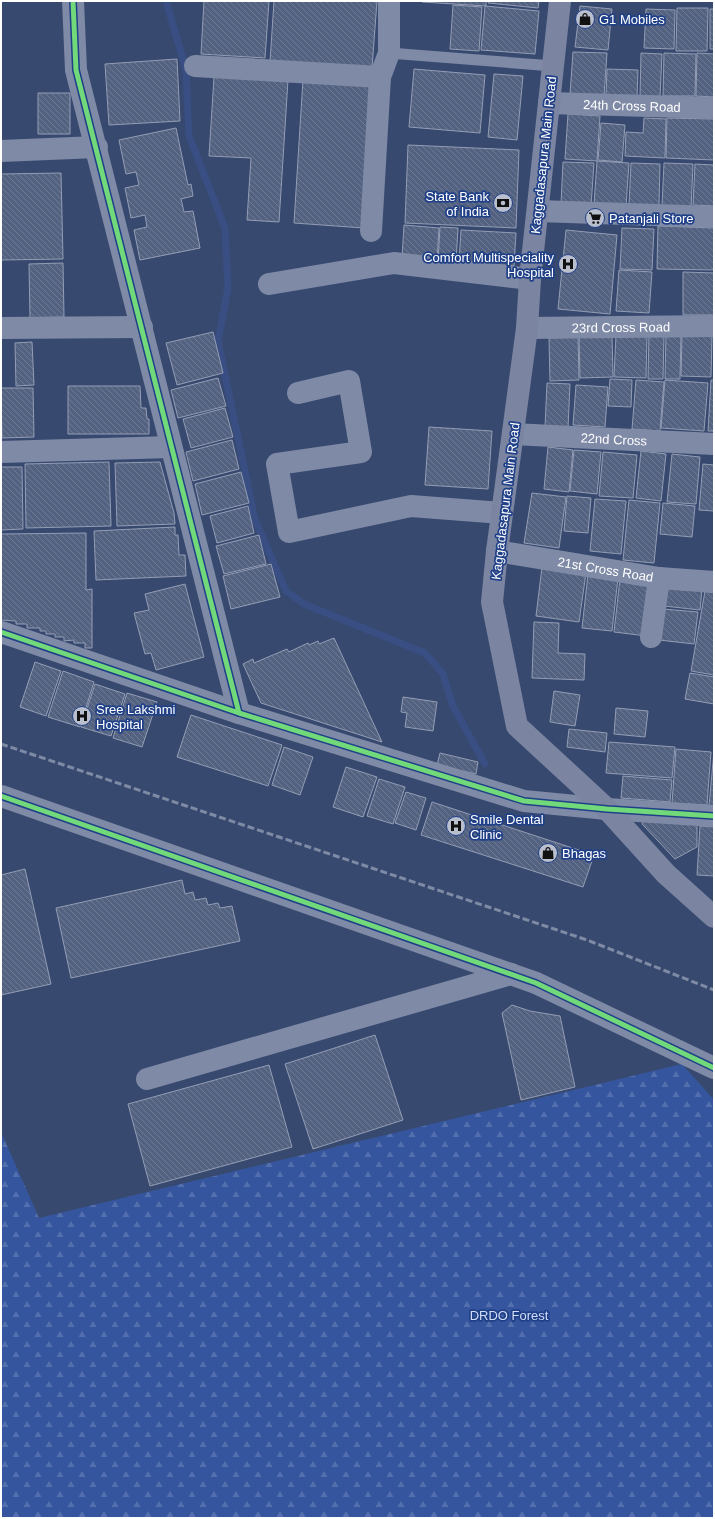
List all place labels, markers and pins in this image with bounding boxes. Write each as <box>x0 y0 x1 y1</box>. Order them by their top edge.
shop icon: G1 Mobiles <box>574 8 596 30</box>
place label: G1 Mobiles <box>599 12 665 27</box>
place label: State Bank of India <box>425 189 490 219</box>
bank icon: State Bank of India <box>492 192 514 214</box>
supermarket icon: Patanjali Store <box>584 207 606 229</box>
place label: Patanjali Store <box>609 211 694 226</box>
place label: Comfort Multispeciality Hospital <box>423 250 554 280</box>
hospital icon: Comfort Multispeciality Hospital <box>557 253 579 275</box>
place label: Sree Lakshmi Hospital <box>96 702 176 732</box>
hospital icon: Sree Lakshmi Hospital <box>71 705 93 727</box>
place label: Smile Dental Clinic <box>470 812 544 842</box>
hospital icon: Smile Dental Clinic <box>445 815 467 837</box>
shop icon: Bhagas <box>537 842 559 864</box>
place label: Bhagas <box>562 846 607 861</box>

